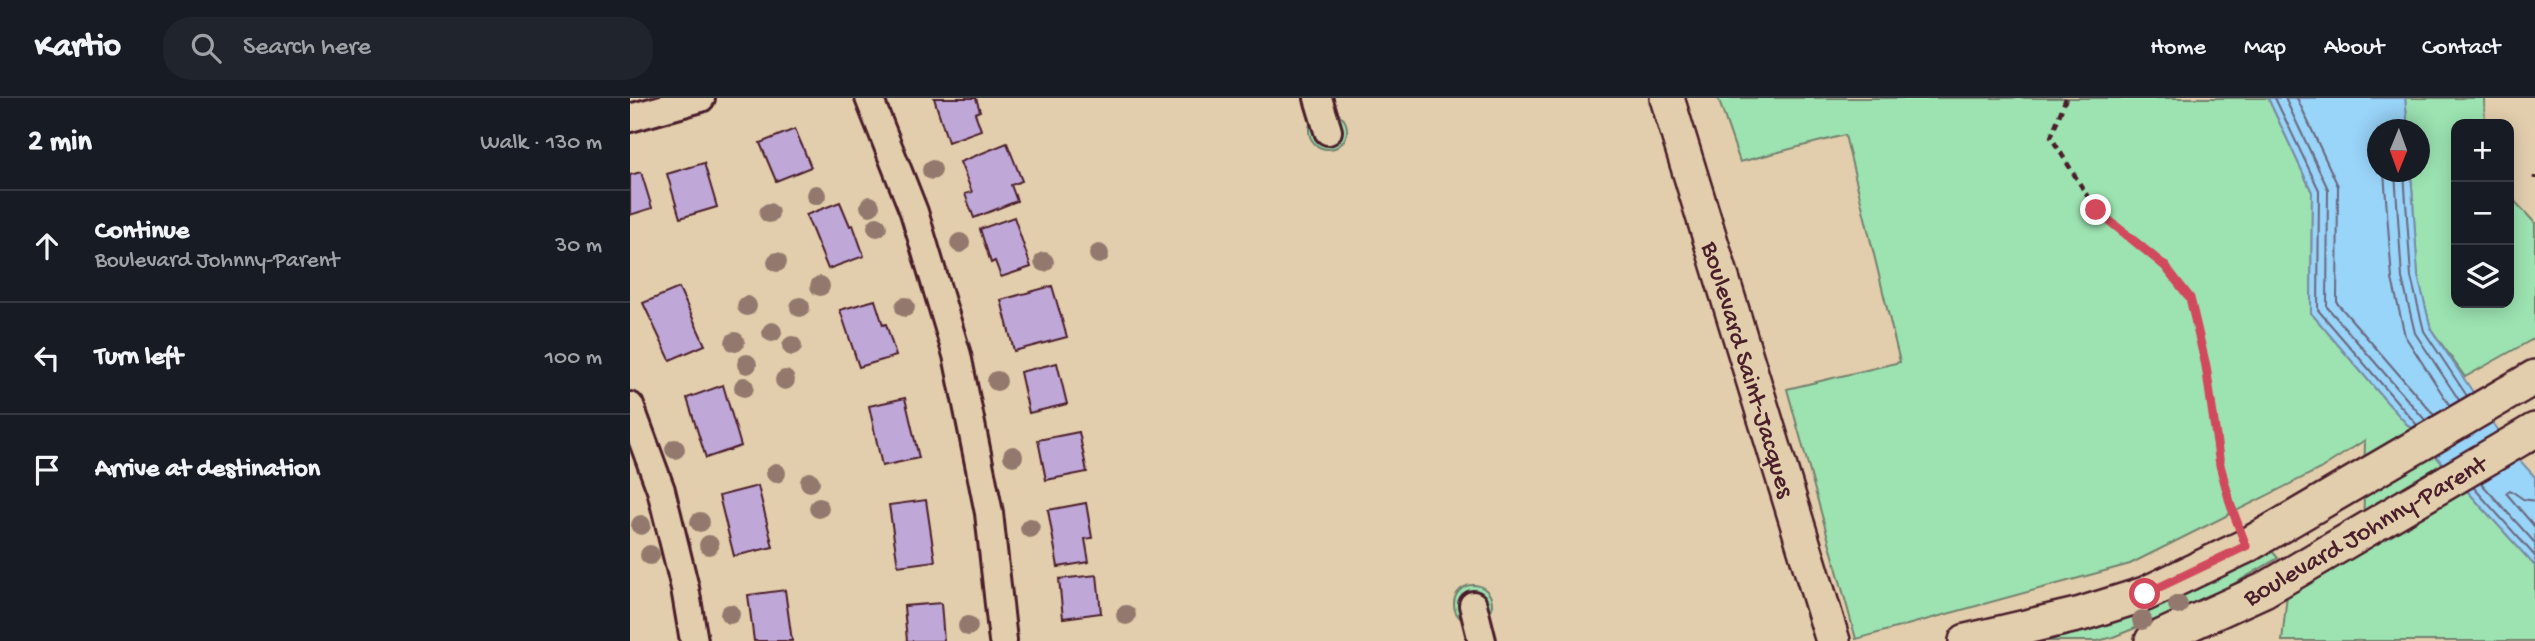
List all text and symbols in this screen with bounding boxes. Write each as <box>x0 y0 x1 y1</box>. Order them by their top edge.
search box <box>163 17 653 80</box>
text: Kartio <box>35 29 121 67</box>
icon: search <box>187 29 225 67</box>
text: Search here <box>243 33 371 64</box>
text: Home <box>2150 34 2206 63</box>
text: Map <box>2244 34 2286 63</box>
text: About <box>2324 34 2384 63</box>
text: Contact <box>2422 34 2500 63</box>
north arrow <box>2367 119 2430 182</box>
map controls <box>2451 119 2514 308</box>
button: + <box>2451 119 2514 182</box>
text: 2 min <box>28 126 92 161</box>
text: Walk · 130 m <box>480 130 602 157</box>
button: − <box>2451 182 2514 245</box>
route end <box>2080 194 2111 225</box>
text: Continue <box>95 217 189 248</box>
icon: ahead <box>28 227 66 265</box>
text: 30 m <box>555 233 602 260</box>
street label: Boulevard Saint-Jacques <box>1692 238 1800 503</box>
button: layers <box>2451 245 2514 308</box>
text: Boulevard Johnny-Parent <box>95 248 339 275</box>
icon: left <box>28 339 66 377</box>
text: Turn left <box>95 343 183 374</box>
text: 100 m <box>545 345 602 372</box>
street label: Boulevard Johnny-Parent <box>2238 449 2496 616</box>
icon: arrive <box>28 451 66 489</box>
text: Arrive at destination <box>95 455 320 486</box>
route start <box>2129 578 2160 609</box>

